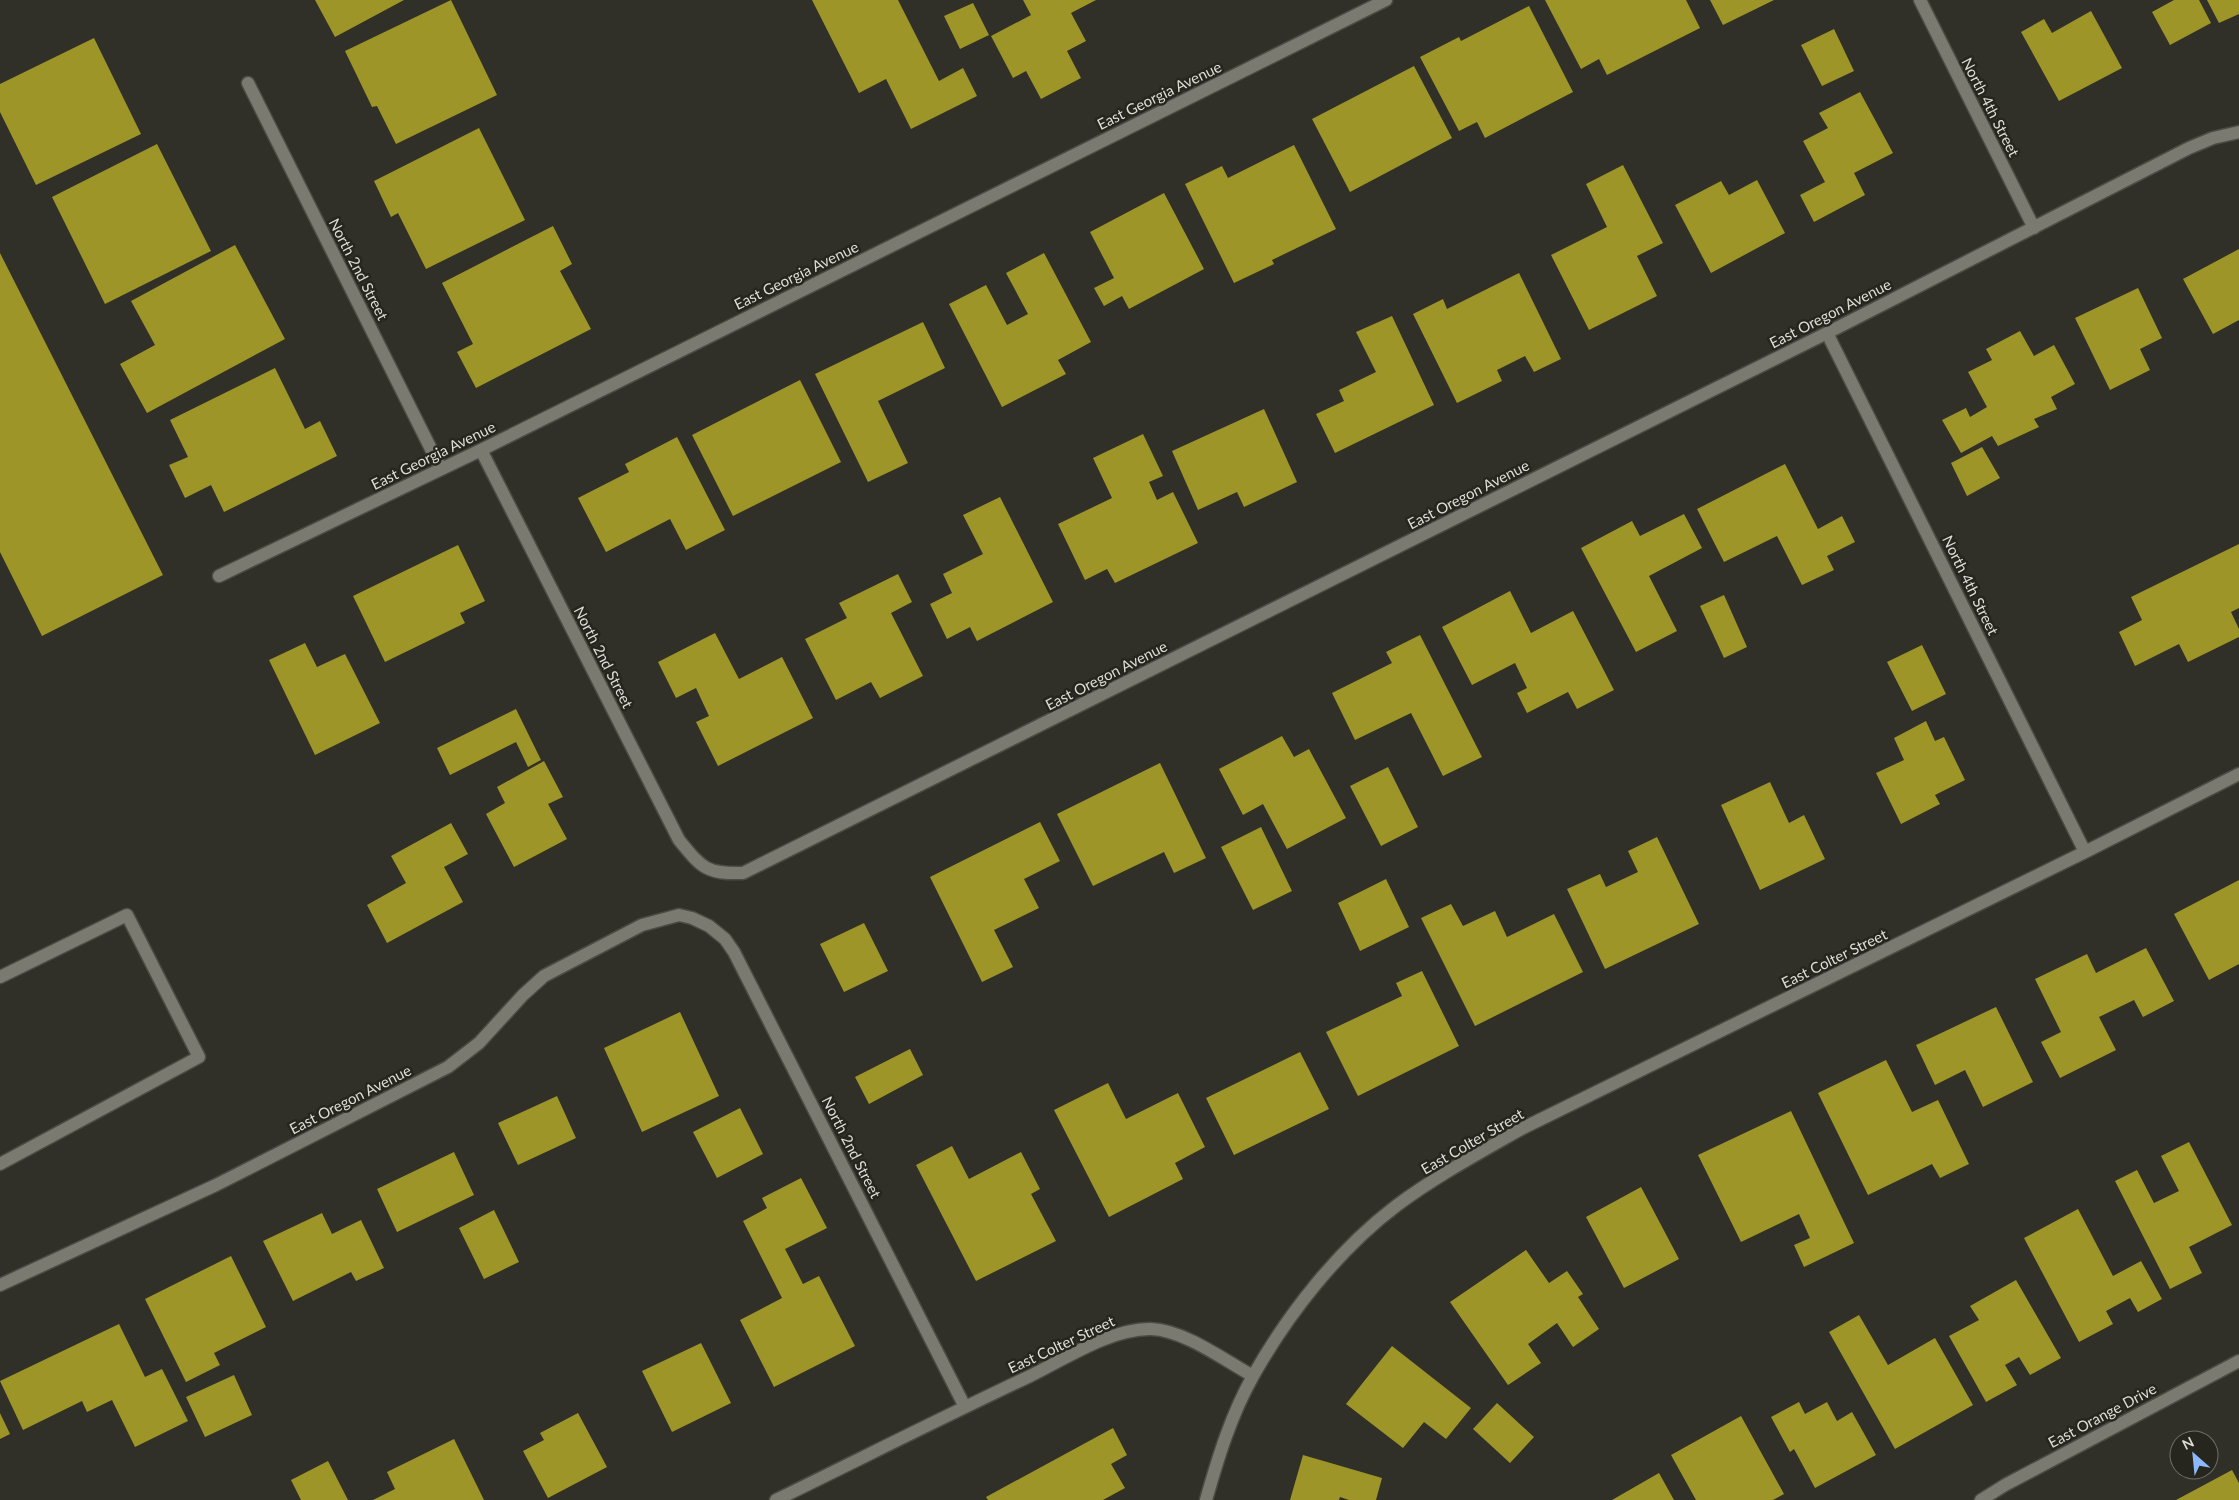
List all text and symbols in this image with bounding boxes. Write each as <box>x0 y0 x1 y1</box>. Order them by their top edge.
street label: North 4th Street <box>1958 55 2024 160</box>
street label: East Georgia Avenue <box>1094 57 1224 133</box>
street label: North 2nd Street <box>326 215 393 323</box>
street label: East Georgia Avenue <box>731 237 861 313</box>
street label: East Oregon Avenue <box>1766 274 1894 351</box>
street label: East Georgia Avenue <box>368 417 498 493</box>
street label: East Oregon Avenue <box>1404 455 1532 532</box>
street label: North 4th Street <box>1939 532 2003 638</box>
street label: North 2nd Street <box>571 603 638 711</box>
street label: East Oregon Avenue <box>1042 636 1170 713</box>
street label: East Colter Street <box>1778 924 1890 991</box>
street label: East Oregon Avenue <box>286 1060 414 1137</box>
street label: North 2nd Street <box>819 1093 886 1201</box>
street label: East Colter Street <box>1418 1104 1527 1178</box>
street label: East Colter Street <box>1005 1311 1118 1377</box>
street label: East Orange Drive <box>2045 1379 2159 1451</box>
north arrow <box>2169 1430 2219 1480</box>
text: N <box>2179 1433 2197 1453</box>

